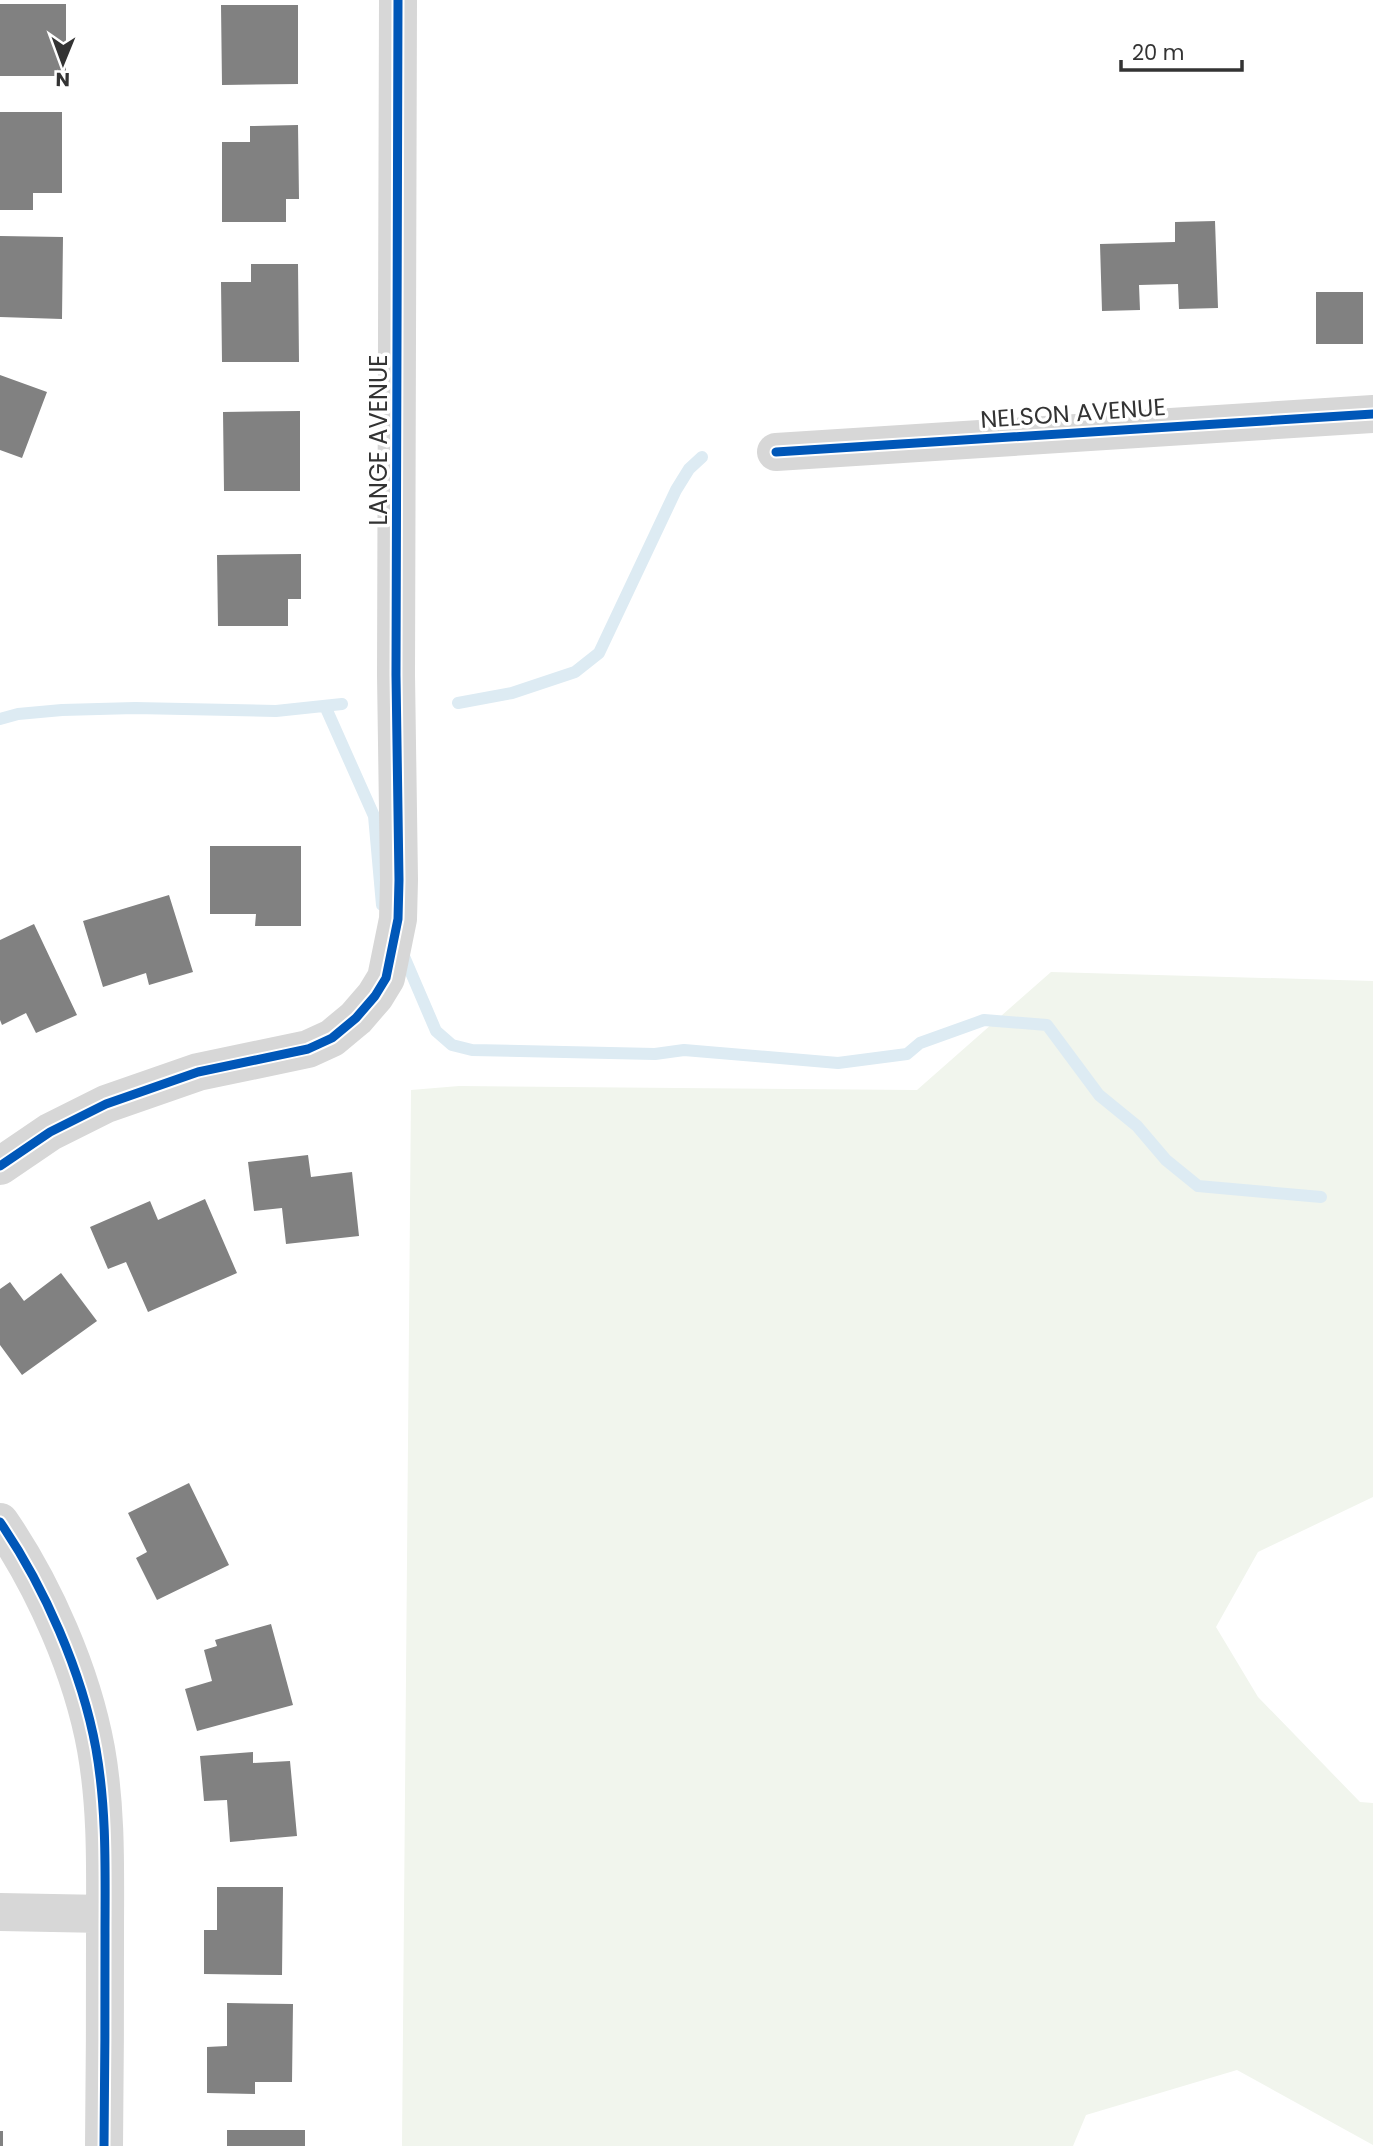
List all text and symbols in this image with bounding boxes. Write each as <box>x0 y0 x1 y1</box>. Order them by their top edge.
north arrow <box>28 28 98 98</box>
scale bar <box>1121 28 1242 72</box>
text: 20 m <box>1132 38 1185 67</box>
text: N <box>55 66 70 93</box>
street label: LANGE AVENUE <box>362 355 395 525</box>
street label: NELSON AVENUE <box>979 390 1167 436</box>

